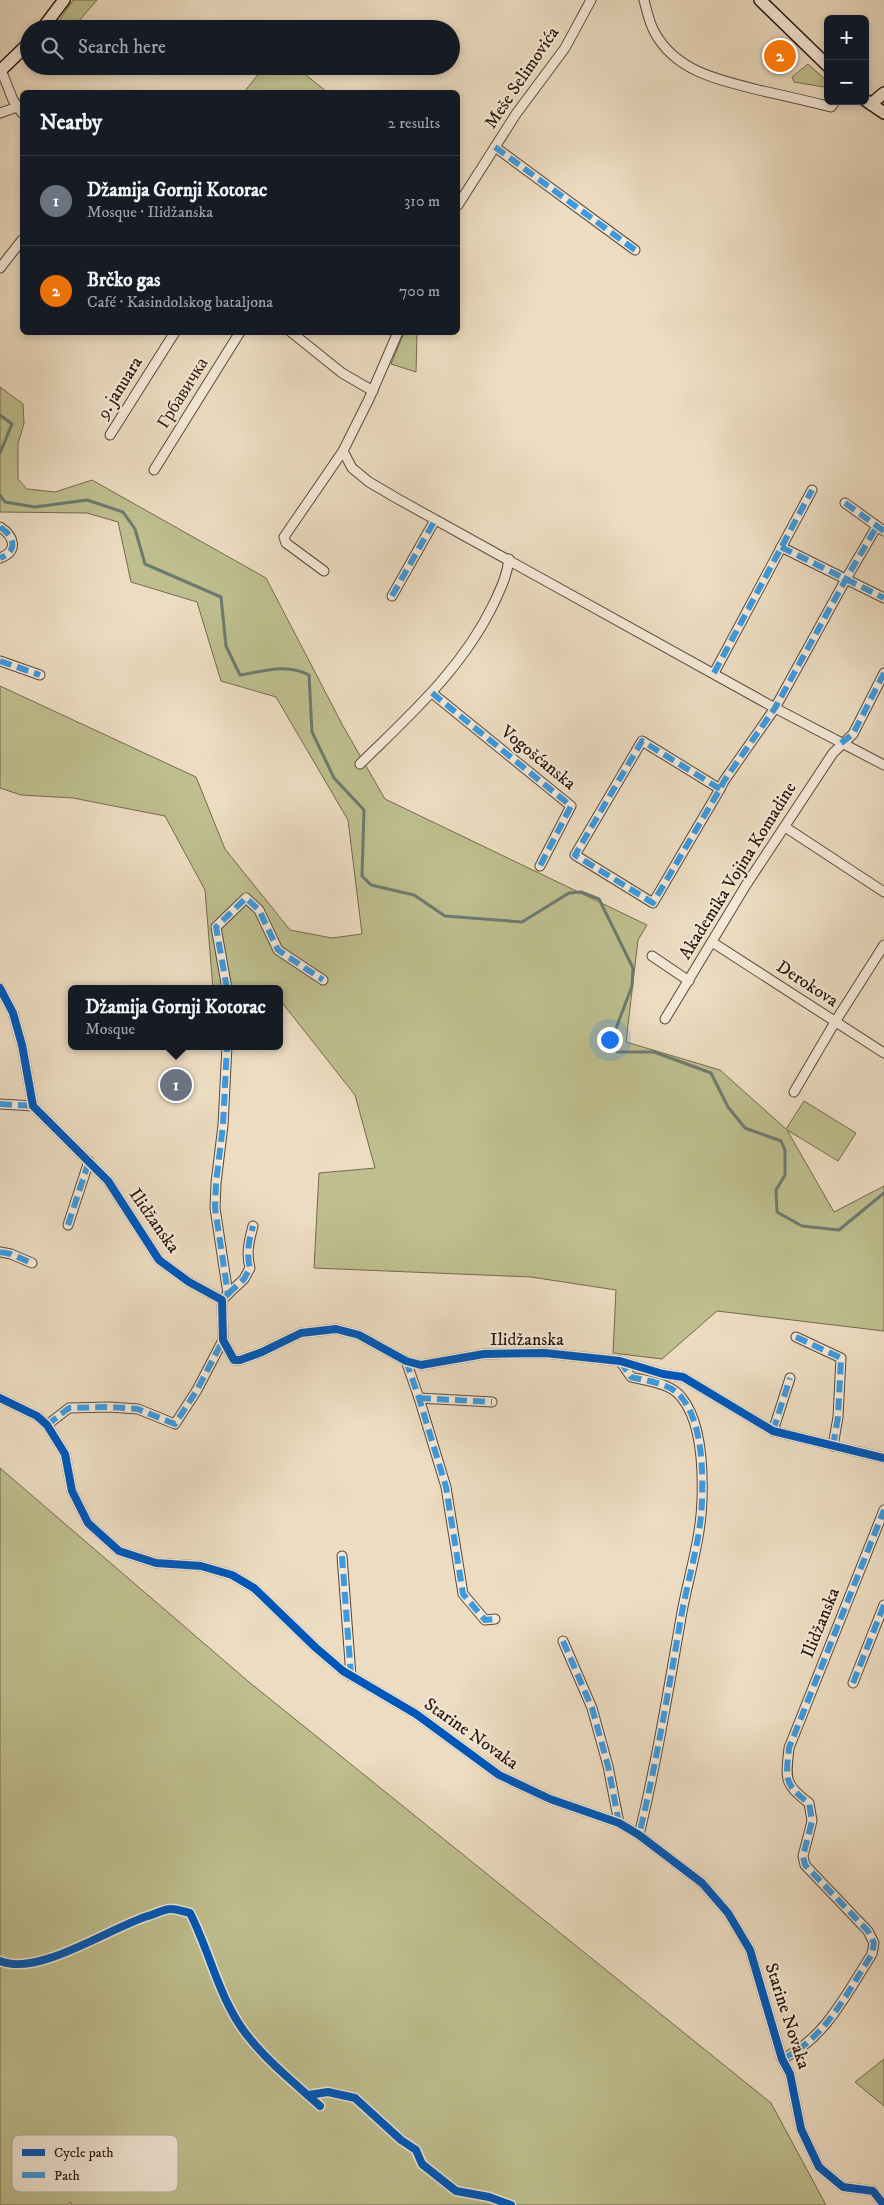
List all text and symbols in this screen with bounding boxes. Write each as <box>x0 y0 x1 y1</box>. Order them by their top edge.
map controls <box>824 15 869 105</box>
button: + <box>824 15 869 60</box>
search box <box>20 20 460 75</box>
street label: Meše Selimovića <box>480 23 564 133</box>
icon: search <box>38 34 66 62</box>
text: Search here <box>78 36 166 59</box>
pin: 2 <box>764 37 796 75</box>
button: − <box>824 60 869 105</box>
text: Nearby <box>40 110 102 136</box>
text: 2 results <box>388 113 440 133</box>
text: Džamija Gornji Kotorac <box>87 179 267 202</box>
text: 1 <box>53 191 59 211</box>
text: 310 m <box>404 191 440 211</box>
text: Mosque · Ilidžanska <box>87 202 213 222</box>
text: Brčko gas <box>87 269 160 292</box>
text: 2 <box>52 281 60 301</box>
text: 700 m <box>399 281 440 301</box>
text: Café · Kasindolskog bataljona <box>87 292 273 312</box>
street label: 9. januara <box>92 353 148 424</box>
street label: Грбавичка <box>153 354 213 432</box>
street label: Vogošćanska <box>495 720 580 795</box>
street label: Akademika Vojina Komadine <box>674 778 802 964</box>
street label: Derokova <box>772 956 842 1012</box>
popup <box>68 985 283 1050</box>
text: Džamija Gornji Kotorac <box>85 996 266 1019</box>
text: Mosque <box>85 1019 135 1039</box>
your location <box>597 1027 623 1053</box>
pin: 1 <box>160 1066 192 1104</box>
street label: Ilidžanska <box>124 1184 184 1258</box>
street label: Ilidžanska <box>490 1329 564 1351</box>
street label: Ilidžanska <box>797 1584 845 1661</box>
street label: Starine Novaka <box>420 1693 523 1775</box>
street label: Starine Novaka <box>760 1960 815 2072</box>
legend <box>12 2135 178 2192</box>
text: Cycle path <box>54 2144 114 2162</box>
text: Path <box>54 2167 81 2185</box>

